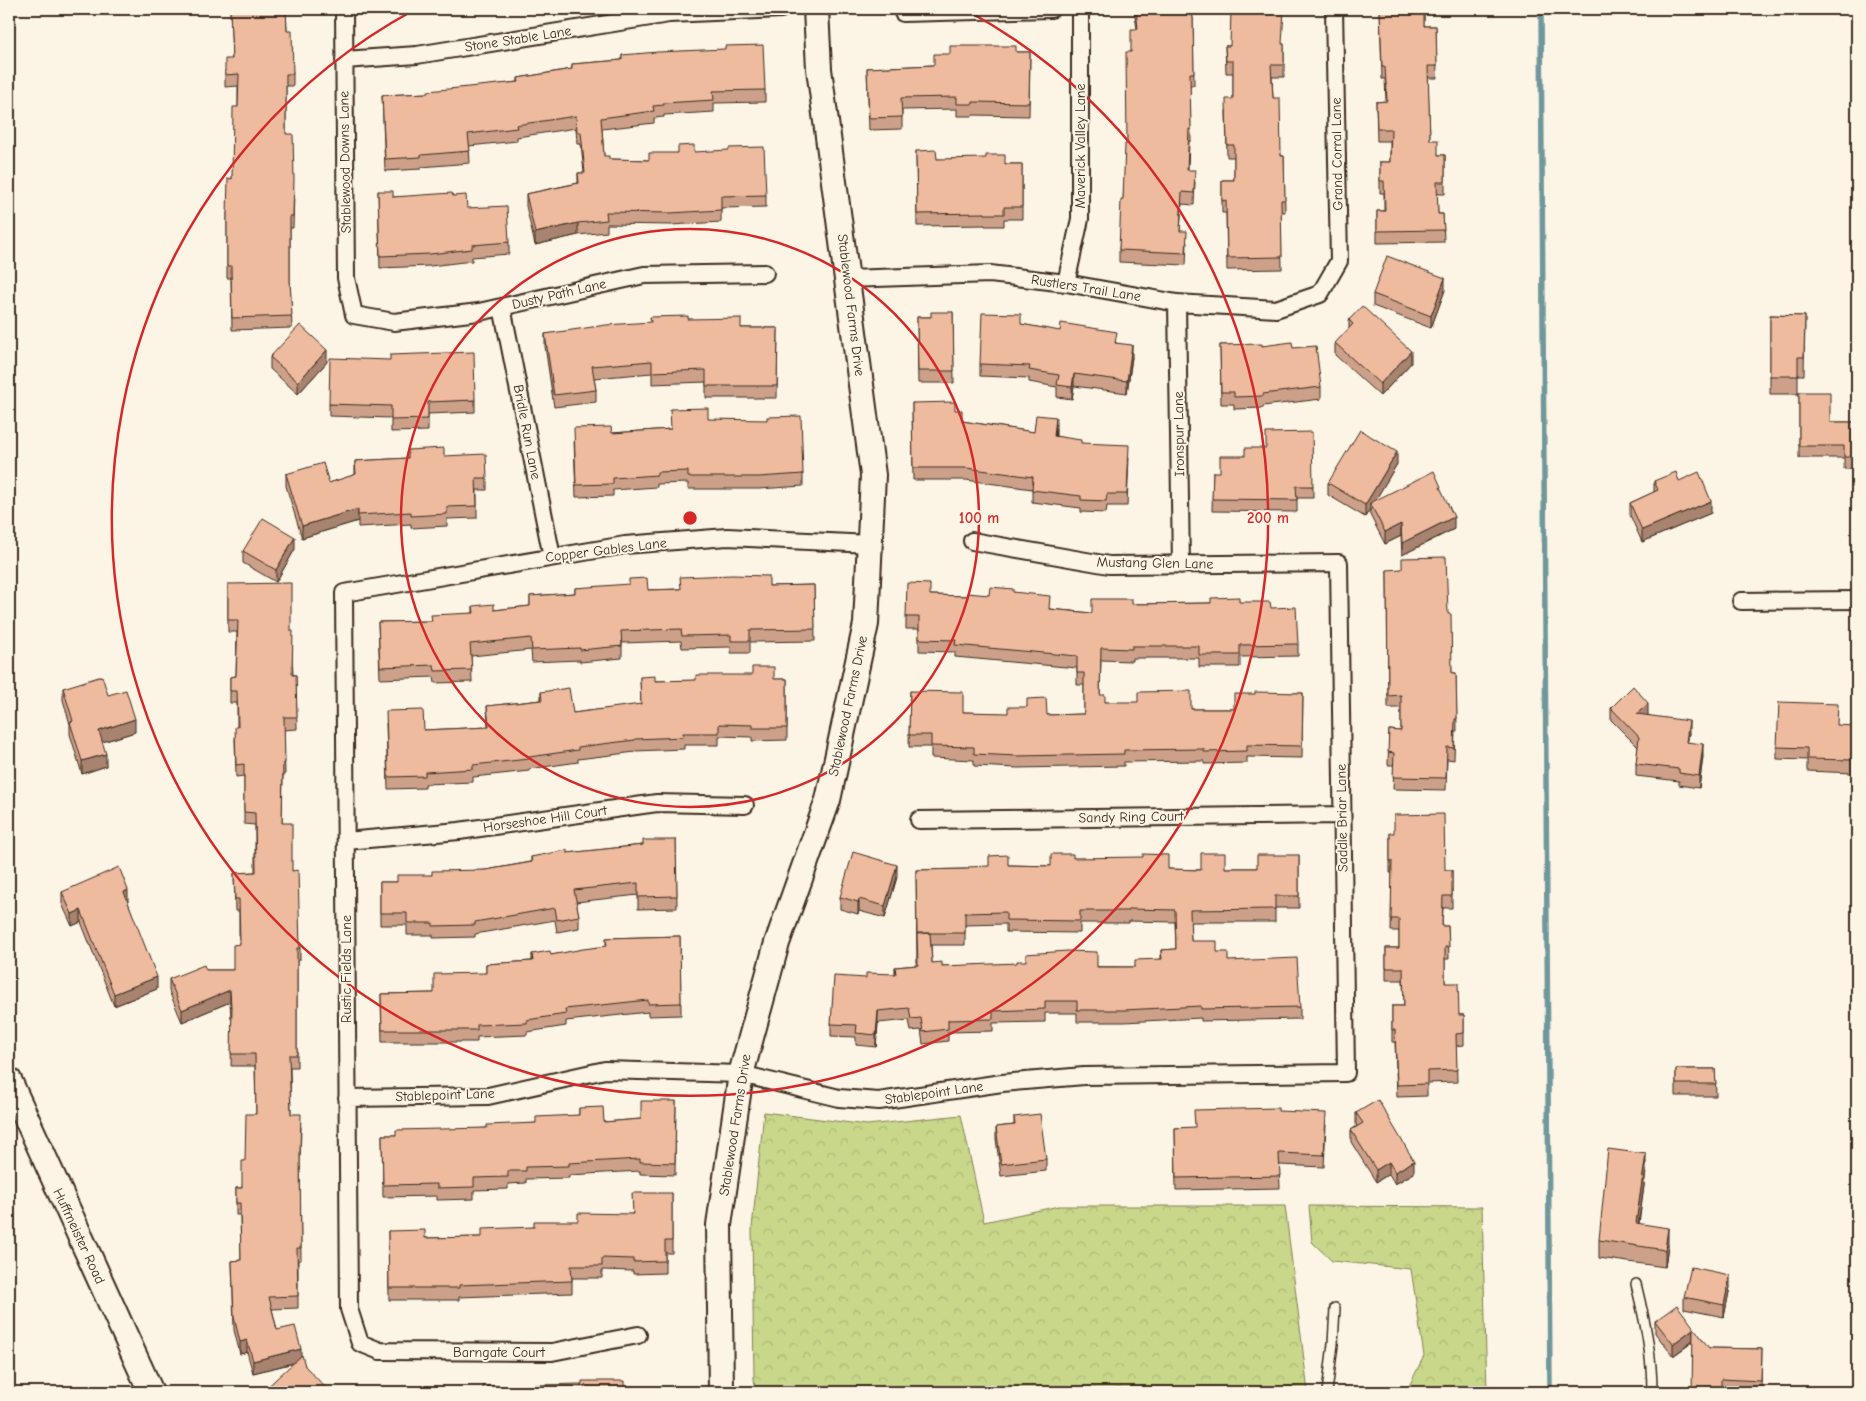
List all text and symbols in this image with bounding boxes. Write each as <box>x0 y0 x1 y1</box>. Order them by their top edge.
street label: Stone Stable Lane <box>463 22 573 56</box>
street label: Maverick Valley Lane <box>1072 83 1089 209</box>
street label: Stablewood Downs Lane <box>335 91 355 233</box>
street label: Grand Corral Lane <box>1328 97 1346 211</box>
street label: Stablewood Farms Drive <box>834 233 868 377</box>
street label: Rustlers Trail Lane <box>1030 271 1142 305</box>
street label: Dusty Path Lane <box>510 275 608 313</box>
street label: Bridle Run Lane <box>509 383 545 481</box>
street label: Ironspur Lane <box>1170 391 1188 477</box>
centre of rings <box>681 509 699 527</box>
text: 100 m <box>959 509 999 527</box>
text: 200 m <box>1247 509 1289 527</box>
street label: Copper Gables Lane <box>544 534 668 566</box>
street label: Mustang Glen Lane <box>1097 553 1213 573</box>
street label: Stablewood Farms Drive <box>825 634 871 778</box>
street label: Saddle Briar Lane <box>1333 764 1351 872</box>
street label: Horseshoe Hill Court <box>482 802 609 836</box>
street label: Sandy Ring Court <box>1078 808 1185 826</box>
street label: Rustic Fields Lane <box>338 915 355 1023</box>
street label: Stablewood Farms Drive <box>715 1053 755 1197</box>
street label: Stablepoint Lane <box>884 1078 984 1108</box>
street label: Stablepoint Lane <box>395 1085 495 1105</box>
street label: Huffmeister Road <box>49 1185 109 1287</box>
street label: Barngate Court <box>453 1344 546 1361</box>

